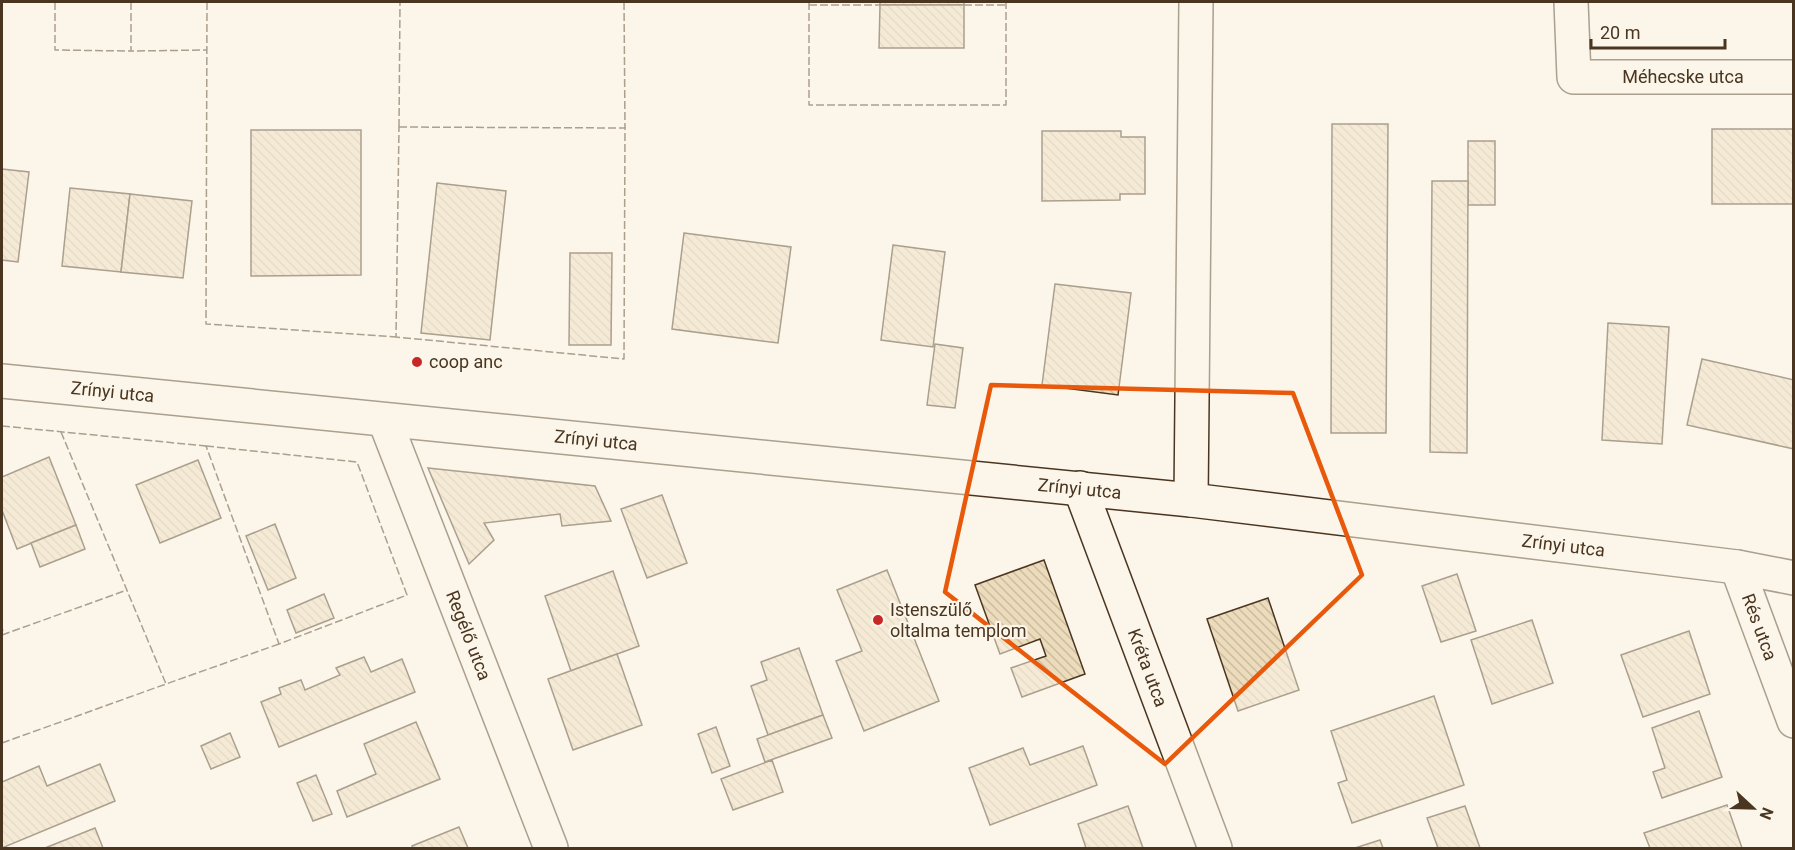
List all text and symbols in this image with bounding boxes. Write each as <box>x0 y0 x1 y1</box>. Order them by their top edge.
scale bar <box>1591 12 1724 50</box>
text: 20 m <box>1600 22 1640 43</box>
street label: Méhecske utca <box>1622 66 1744 87</box>
place label: coop anc <box>429 351 503 372</box>
marker: coop anc <box>410 355 424 369</box>
street label: Zrínyi utca <box>70 377 155 406</box>
street label: Zrínyi utca <box>553 425 639 455</box>
street label: Zrínyi utca <box>1037 474 1122 503</box>
street label: Zrínyi utca <box>1520 530 1606 561</box>
street label: Regélő utca <box>442 587 496 683</box>
street label: Rés utca <box>1738 591 1782 663</box>
place label: Istenszülő oltalma templom <box>890 599 1027 641</box>
marker: Istenszülő oltalma templom <box>871 613 885 627</box>
street label: Kréta utca <box>1124 626 1172 710</box>
north arrow <box>1723 778 1783 838</box>
text: N <box>1756 805 1777 822</box>

